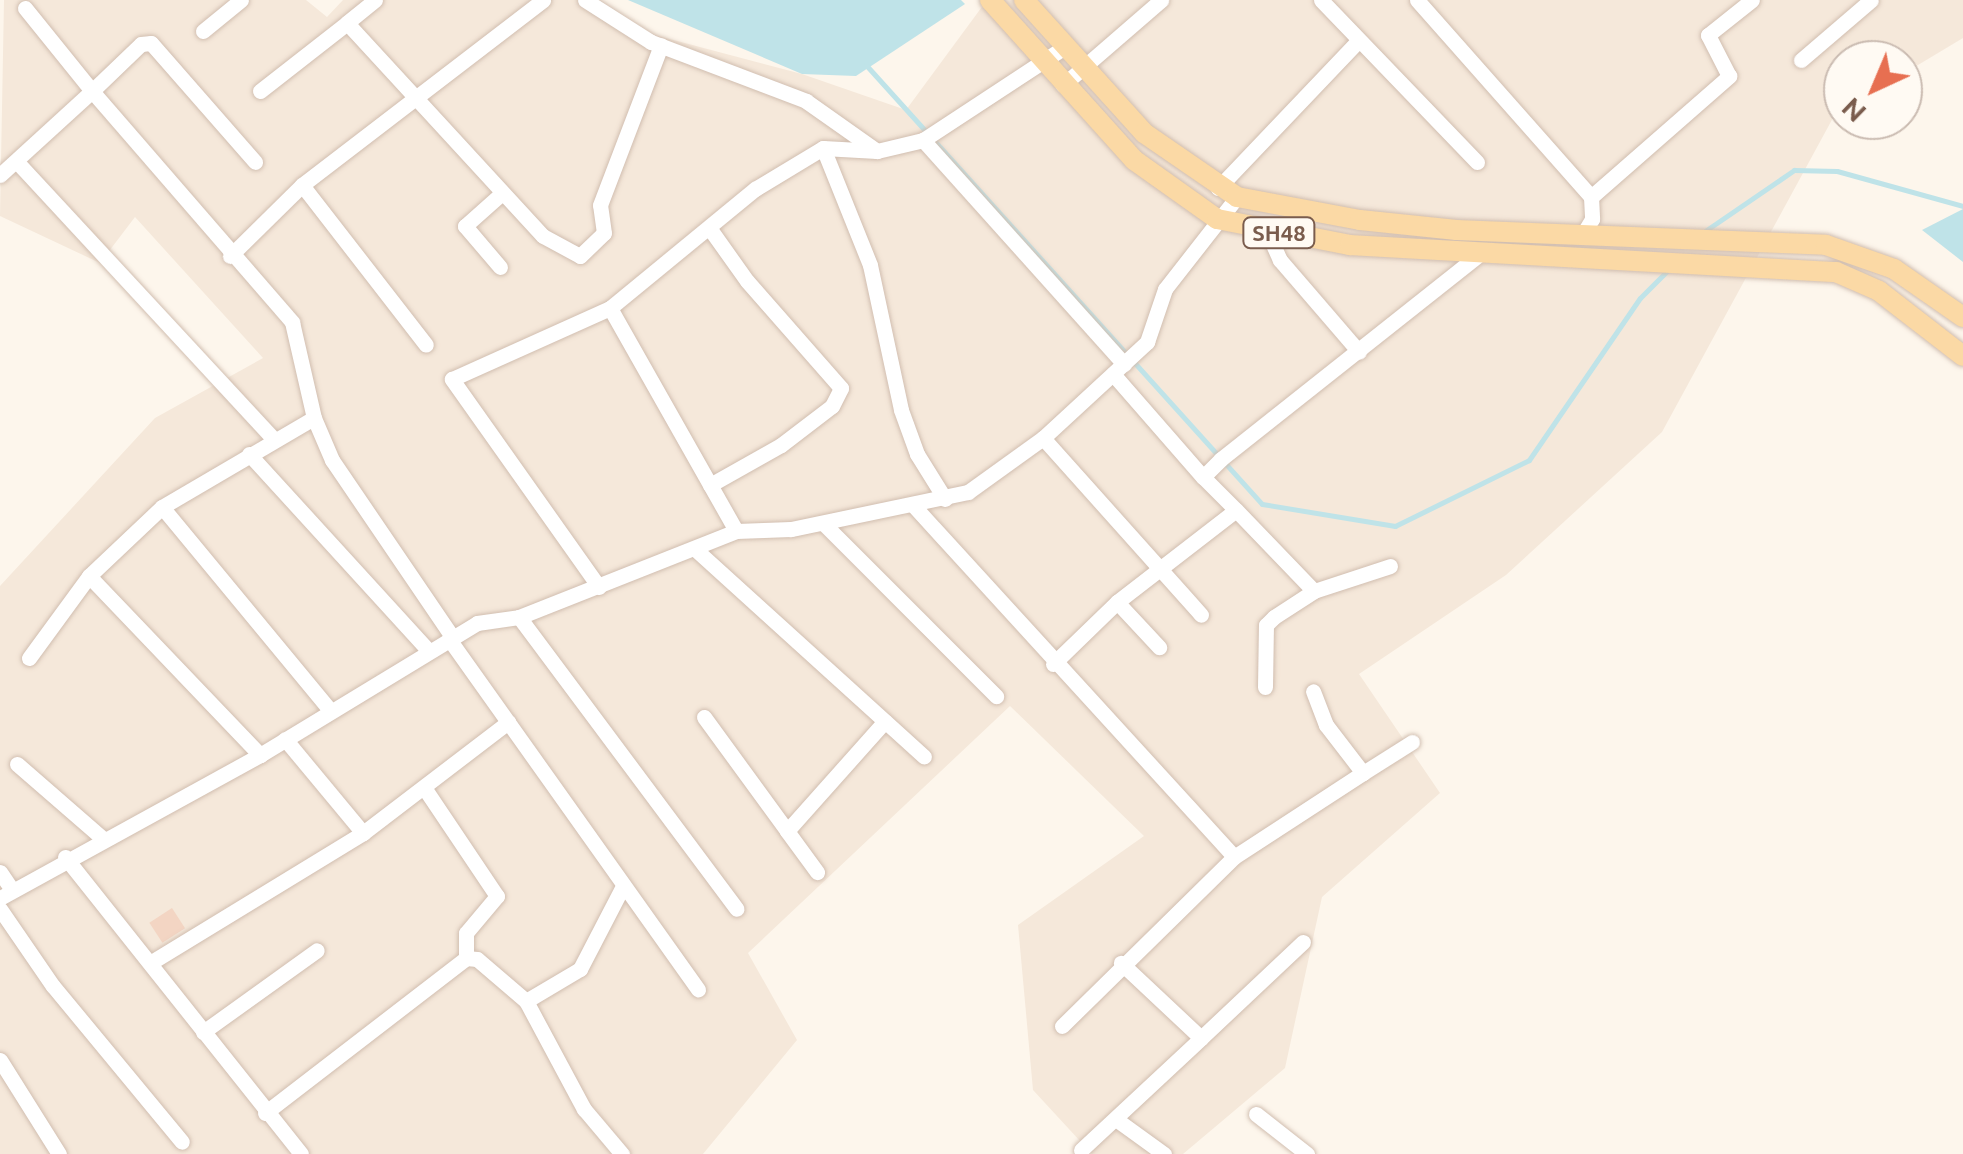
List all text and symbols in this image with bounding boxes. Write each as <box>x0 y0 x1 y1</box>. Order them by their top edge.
north arrow <box>1823 40 1923 140</box>
text: N <box>1835 92 1871 129</box>
road number: SH48 <box>1242 216 1316 250</box>

